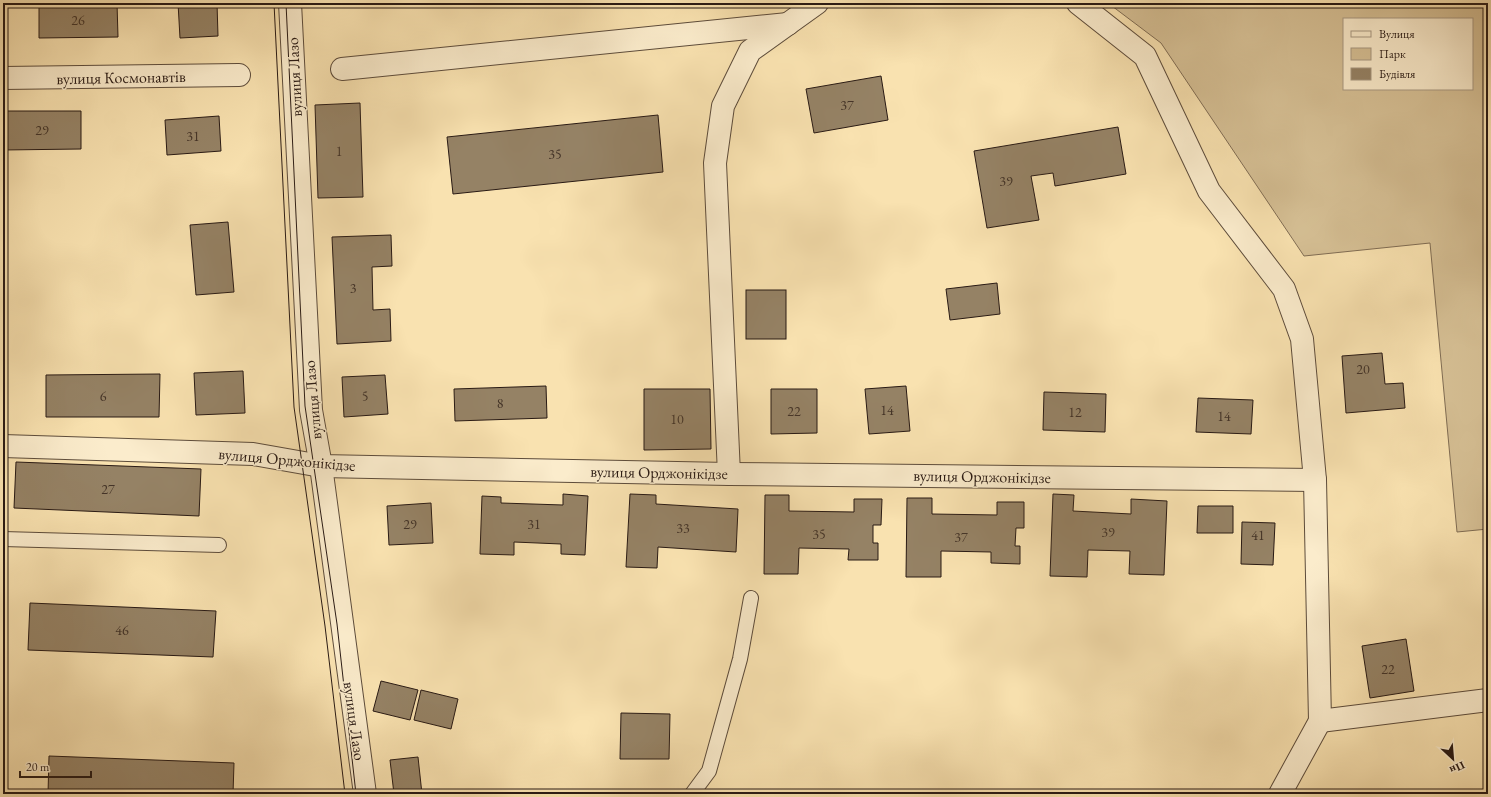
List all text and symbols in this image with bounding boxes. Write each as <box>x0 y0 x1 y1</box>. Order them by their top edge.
house number: 26 <box>71 11 85 29</box>
legend <box>1343 18 1473 90</box>
text: Вулиця <box>1379 26 1415 42</box>
street label: вулиця Лазо <box>282 37 307 117</box>
text: Парк <box>1379 46 1406 62</box>
street label: вулиця Космонавтів <box>56 66 186 89</box>
text: Будівля <box>1379 66 1416 82</box>
house number: 37 <box>840 96 854 114</box>
house number: 29 <box>35 121 49 139</box>
house number: 31 <box>186 127 200 145</box>
house number: 1 <box>336 142 342 160</box>
house number: 35 <box>548 145 562 163</box>
house number: 39 <box>999 172 1013 190</box>
house number: 3 <box>350 279 357 297</box>
street label: вулиця Лазо <box>299 359 326 440</box>
house number: 20 <box>1356 360 1370 378</box>
house number: 6 <box>100 387 107 405</box>
house number: 5 <box>362 387 368 405</box>
house number: 8 <box>497 394 504 412</box>
house number: 14 <box>880 401 894 419</box>
house number: 22 <box>787 402 801 420</box>
house number: 12 <box>1068 403 1082 421</box>
house number: 14 <box>1217 407 1231 425</box>
house number: 10 <box>670 410 684 428</box>
street label: вулиця Орджонікідзе <box>218 443 356 476</box>
street label: вулиця Орджонікідзе <box>590 461 728 484</box>
street label: вулиця Орджонікідзе <box>913 465 1051 488</box>
house number: 27 <box>101 480 115 498</box>
house number: 29 <box>403 515 417 533</box>
house number: 31 <box>527 515 541 533</box>
house number: 33 <box>676 519 690 537</box>
house number: 39 <box>1101 523 1115 541</box>
house number: 35 <box>812 525 826 543</box>
house number: 41 <box>1251 526 1265 544</box>
house number: 37 <box>954 528 968 546</box>
house number: 46 <box>115 621 129 639</box>
house number: 22 <box>1381 660 1395 678</box>
street label: вулиця Лазо <box>339 680 370 762</box>
north arrow <box>1433 739 1473 779</box>
scale bar <box>20 753 91 779</box>
text: Пн <box>1447 758 1467 778</box>
text: 20 m <box>26 759 50 775</box>

